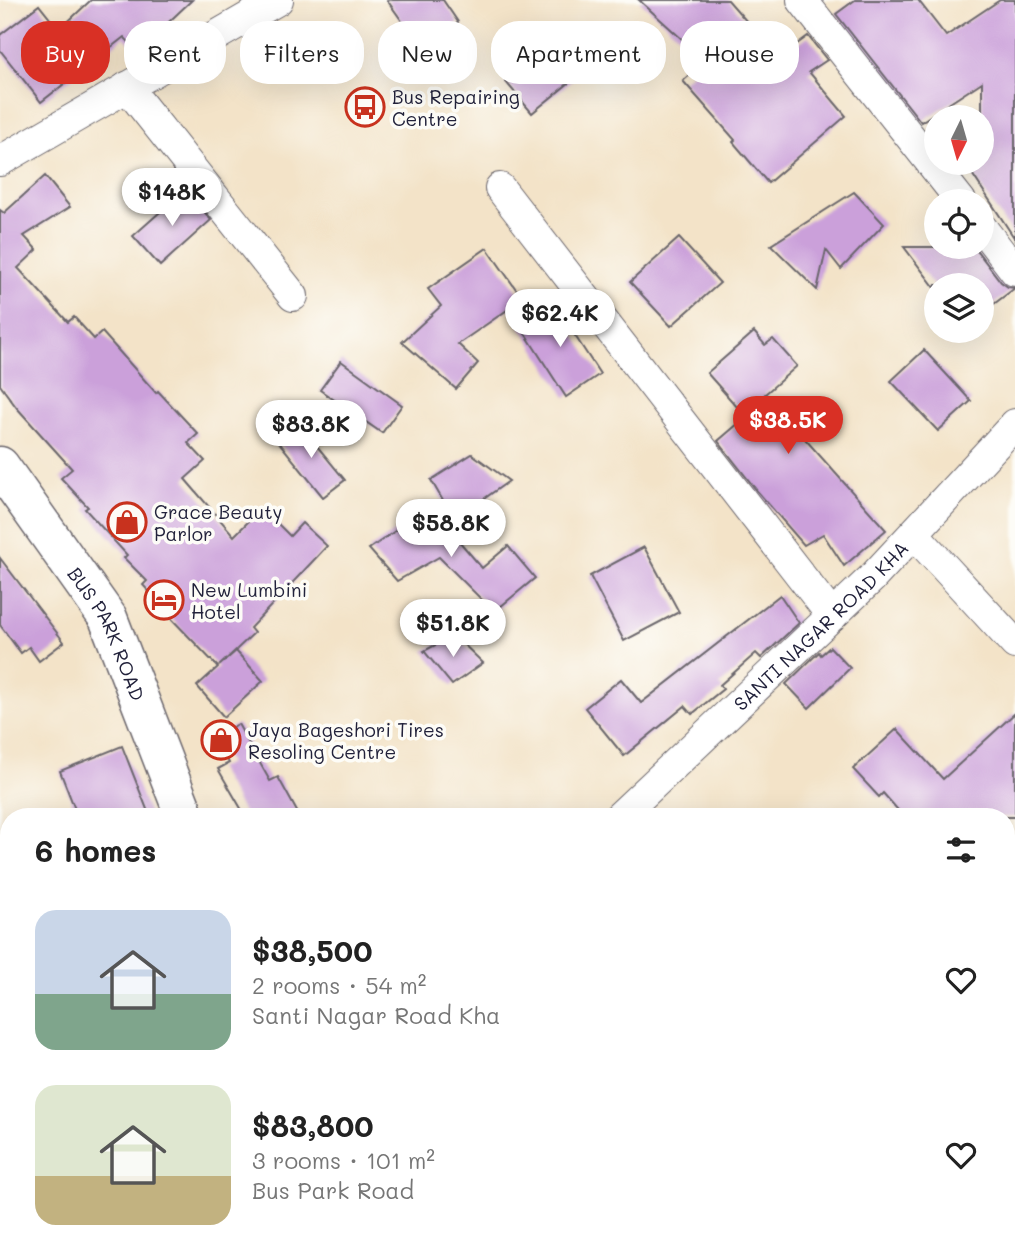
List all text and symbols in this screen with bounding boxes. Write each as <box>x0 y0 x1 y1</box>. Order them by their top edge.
chip: Buy <box>21 21 110 84</box>
chip: Rent <box>124 21 226 84</box>
chip: Filters <box>240 21 364 84</box>
chip: New <box>378 21 477 84</box>
chip: Apartment <box>491 21 666 84</box>
chip: House <box>680 21 799 84</box>
place label: Bus Repairing Centre <box>392 84 520 131</box>
bus stop icon: Bus Repairing Centre <box>344 86 386 128</box>
north arrow <box>924 105 994 175</box>
map controls <box>924 105 994 343</box>
pin: $148K <box>123 168 221 228</box>
text: $148K <box>138 176 206 206</box>
button: locate <box>924 189 994 259</box>
button: layers <box>924 273 994 343</box>
pin: $62.4K <box>503 290 617 349</box>
text: $62.4K <box>521 297 599 327</box>
pin: $38.5K <box>731 396 845 456</box>
pin: $83.8K <box>254 400 368 460</box>
text: $38.5K <box>749 404 827 434</box>
text: $83.8K <box>272 408 350 438</box>
place label: Grace Beauty Parlor <box>154 499 283 546</box>
pin: $58.8K <box>394 500 508 559</box>
shop icon: Grace Beauty Parlor <box>106 501 148 543</box>
text: $58.8K <box>412 507 490 537</box>
street label: SANTI NAGAR ROAD KHA <box>728 535 913 715</box>
street label: BUS PARK ROAD <box>63 562 151 704</box>
place label: New Lumbini Hotel <box>191 577 307 624</box>
hotel icon: New Lumbini Hotel <box>143 579 185 621</box>
pin: $51.8K <box>396 600 510 659</box>
text: $51.8K <box>416 607 490 637</box>
place label: Jaya Bageshori Tires Resoling Centre <box>248 717 444 764</box>
shop icon: Jaya Bageshori Tires Resoling Centre <box>200 719 242 761</box>
text: 6 homes <box>35 830 156 870</box>
icon: filters <box>942 831 980 869</box>
text: $38,500 <box>252 930 372 970</box>
icon: home <box>91 938 175 1022</box>
icon: heart <box>942 961 980 999</box>
text: 2 rooms · 54 m² <box>252 970 427 1000</box>
text: Santi Nagar Road Kha <box>252 1000 500 1030</box>
text: $83,800 <box>252 1105 374 1145</box>
icon: home <box>91 1113 175 1197</box>
icon: heart <box>942 1136 980 1174</box>
text: 3 rooms · 101 m² <box>252 1145 435 1175</box>
text: Bus Park Road <box>252 1175 414 1205</box>

